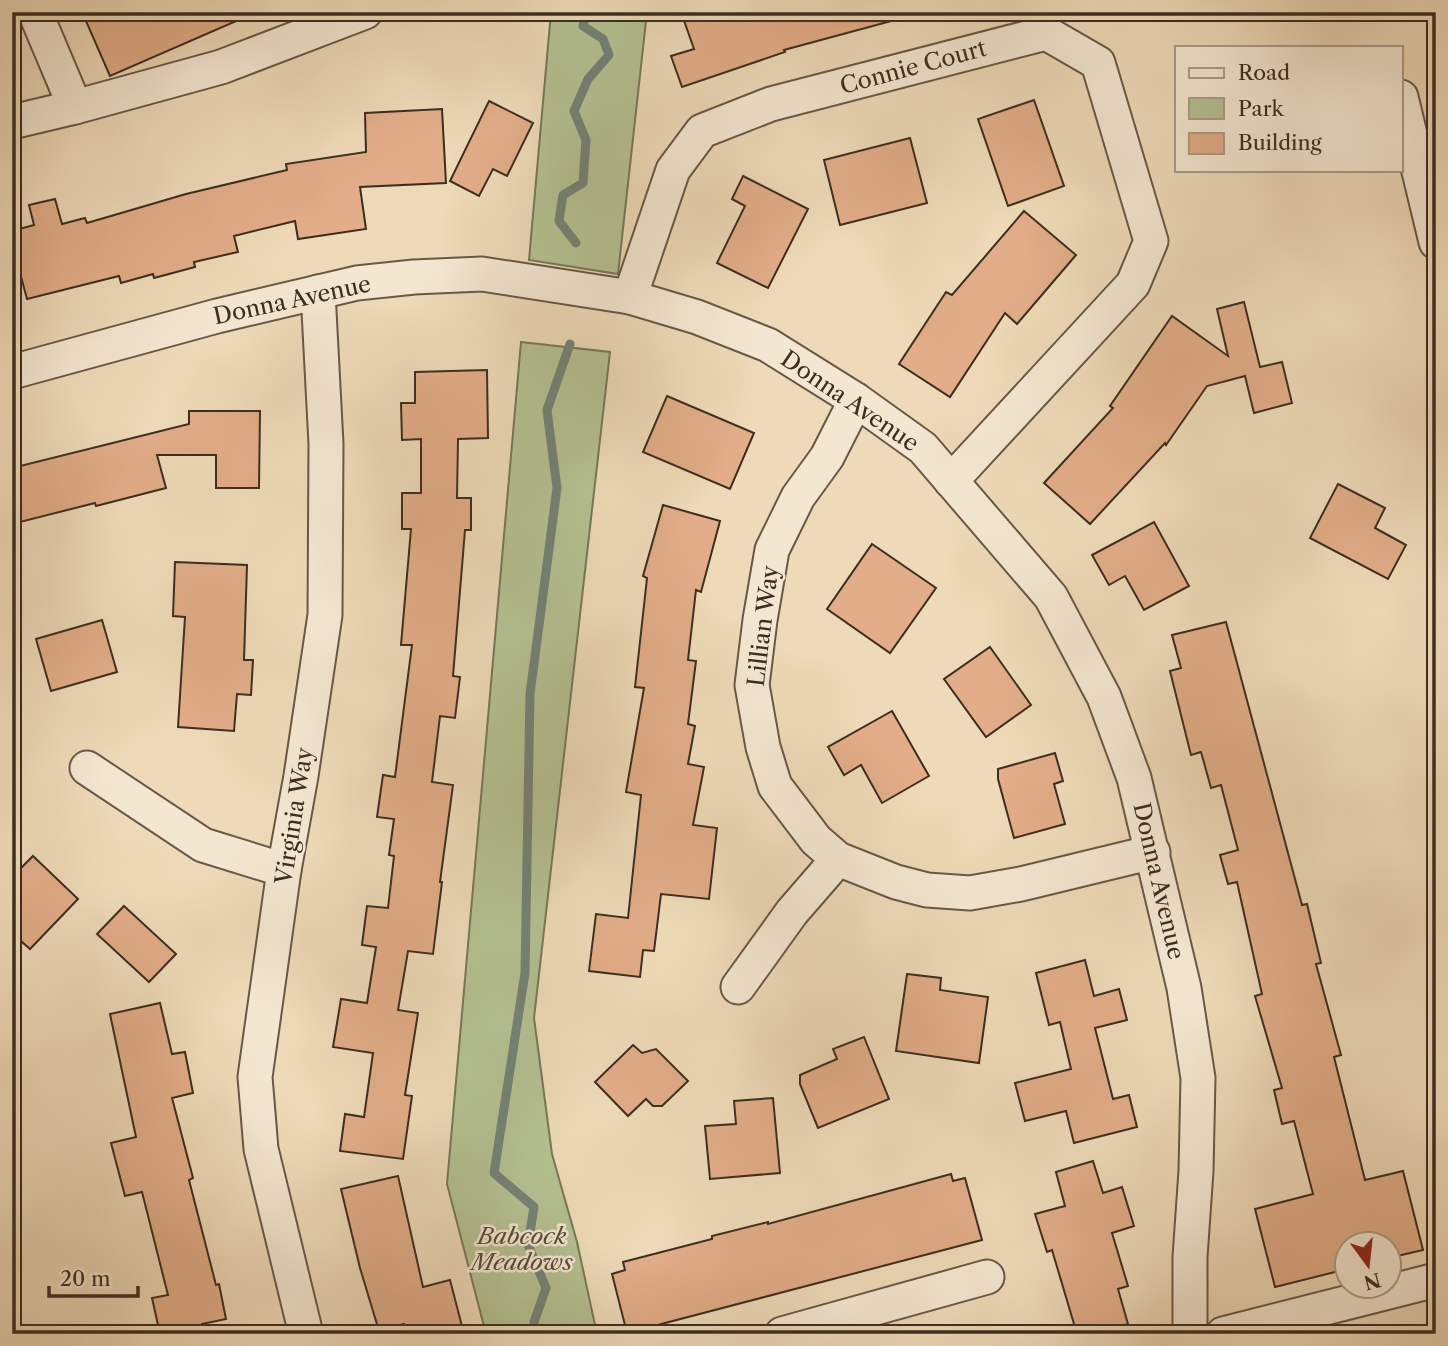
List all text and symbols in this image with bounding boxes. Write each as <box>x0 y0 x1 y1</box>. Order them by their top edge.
street label: Connie Court <box>837 34 989 100</box>
legend <box>1175 46 1402 172</box>
text: Road <box>1238 60 1290 85</box>
text: Park <box>1238 96 1284 121</box>
text: Building <box>1238 130 1323 155</box>
street label: Donna Avenue <box>211 270 373 330</box>
street label: Donna Avenue <box>776 345 924 457</box>
street label: Lillian Way <box>742 564 784 688</box>
street label: Virginia Way <box>269 745 319 887</box>
street label: Donna Avenue <box>1127 800 1191 962</box>
park label: Babcock Meadows <box>468 1222 574 1276</box>
north arrow <box>1332 1230 1402 1300</box>
scale bar <box>49 1255 138 1299</box>
text: 20 m <box>60 1266 111 1291</box>
text: N <box>1361 1268 1383 1294</box>

